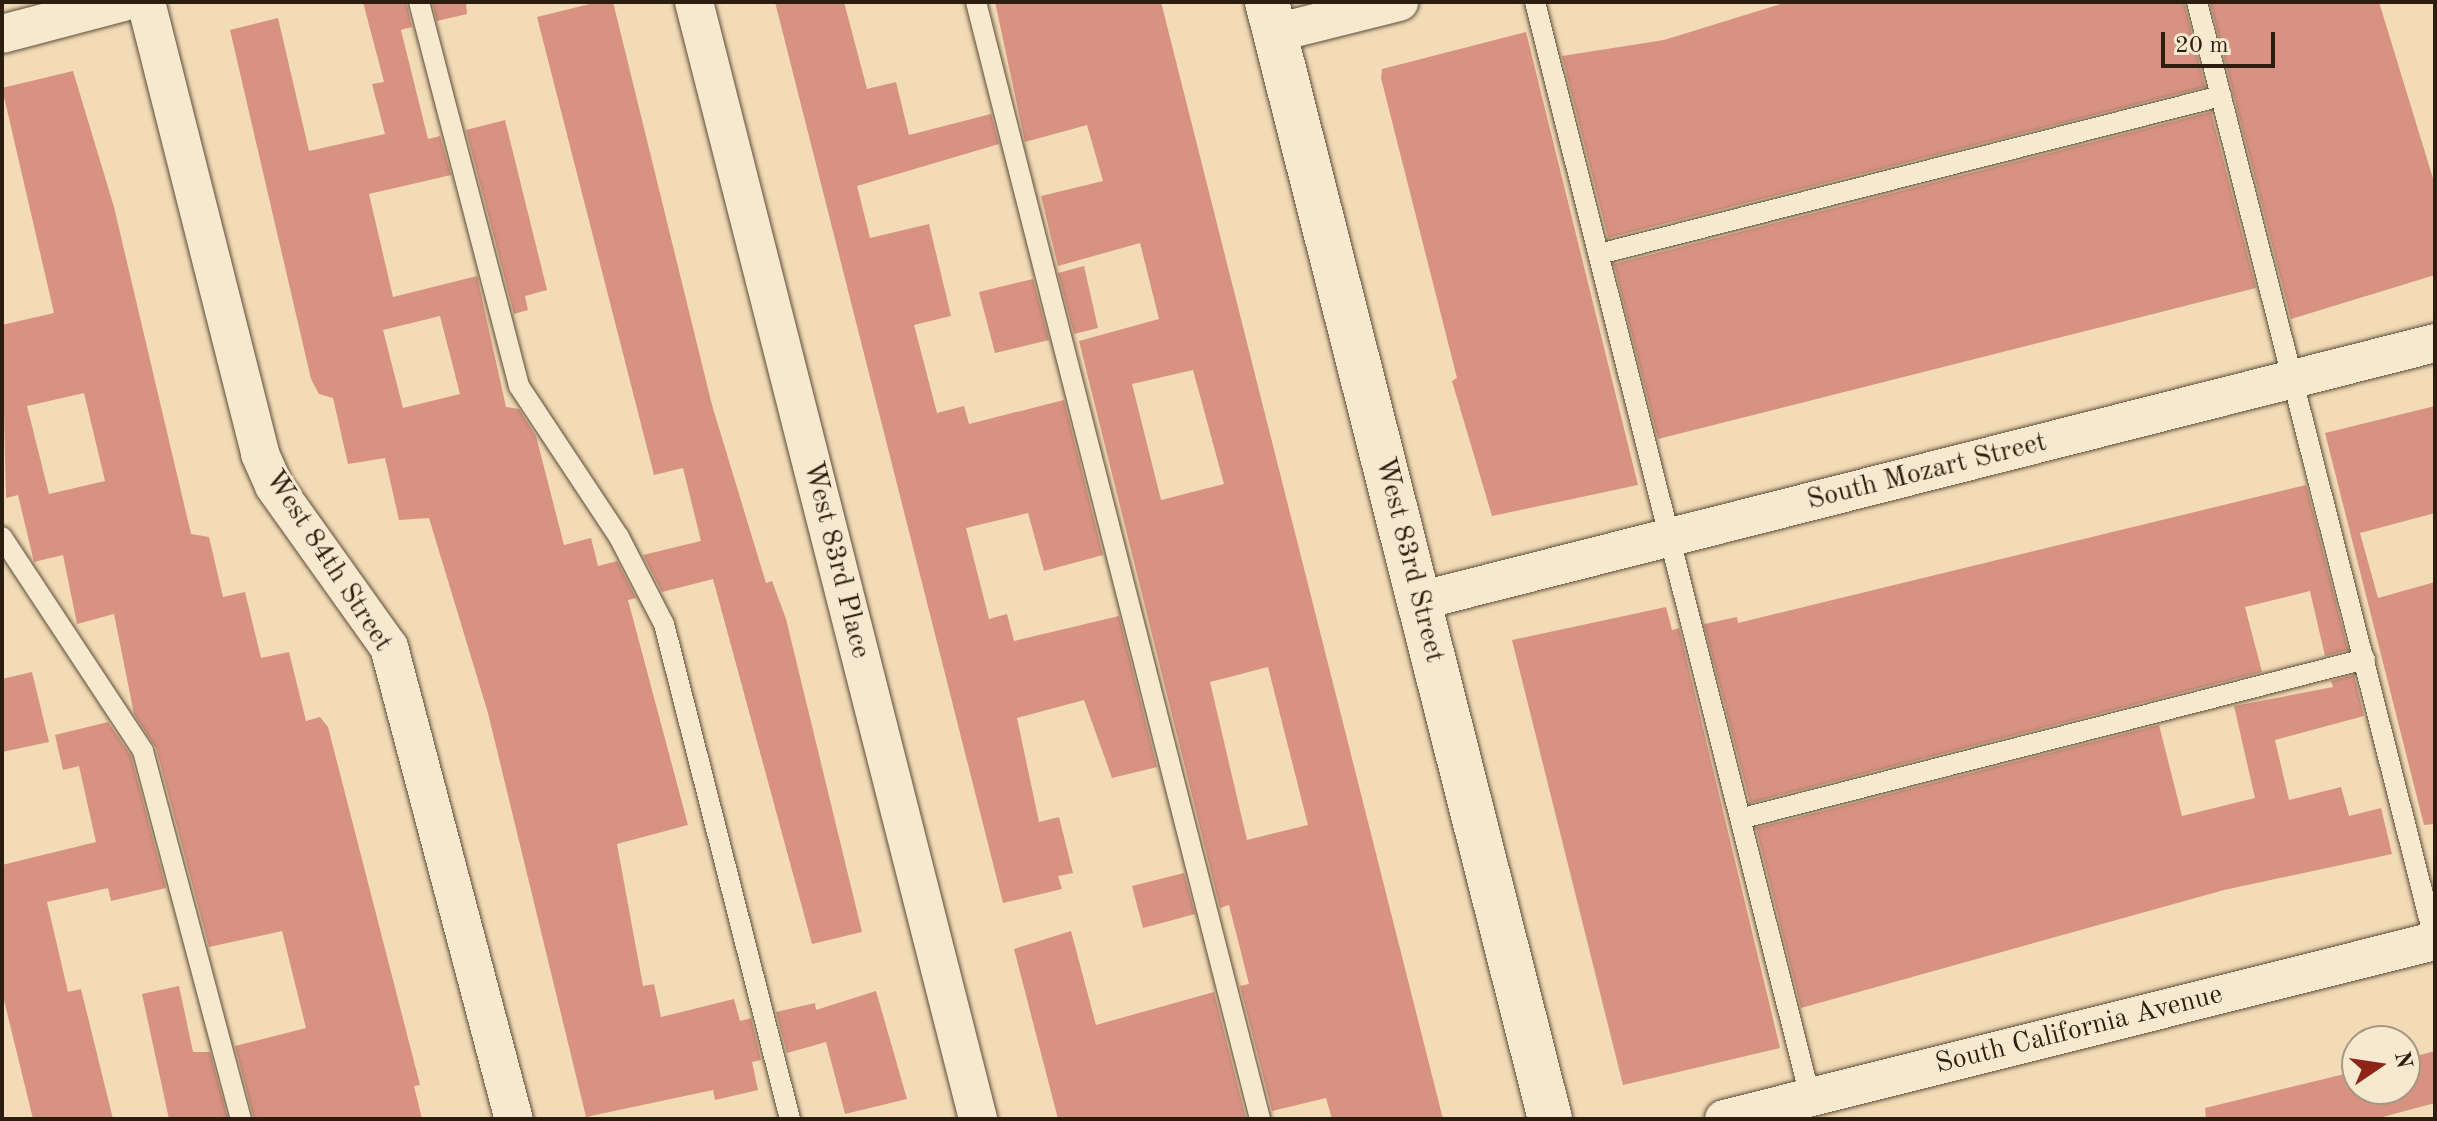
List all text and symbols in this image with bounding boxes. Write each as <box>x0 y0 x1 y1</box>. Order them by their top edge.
scale bar <box>2165 16 2279 66</box>
text: 20 m <box>2175 34 2229 58</box>
street label: South Mozart Street <box>1804 426 2050 518</box>
street label: West 83rd Street <box>1367 454 1451 666</box>
street label: West 83rd Place <box>795 458 877 662</box>
street label: West 84th Street <box>257 464 399 658</box>
street label: South California Avenue <box>1932 978 2226 1082</box>
north arrow <box>2341 1025 2421 1105</box>
text: N <box>2390 1049 2415 1071</box>

